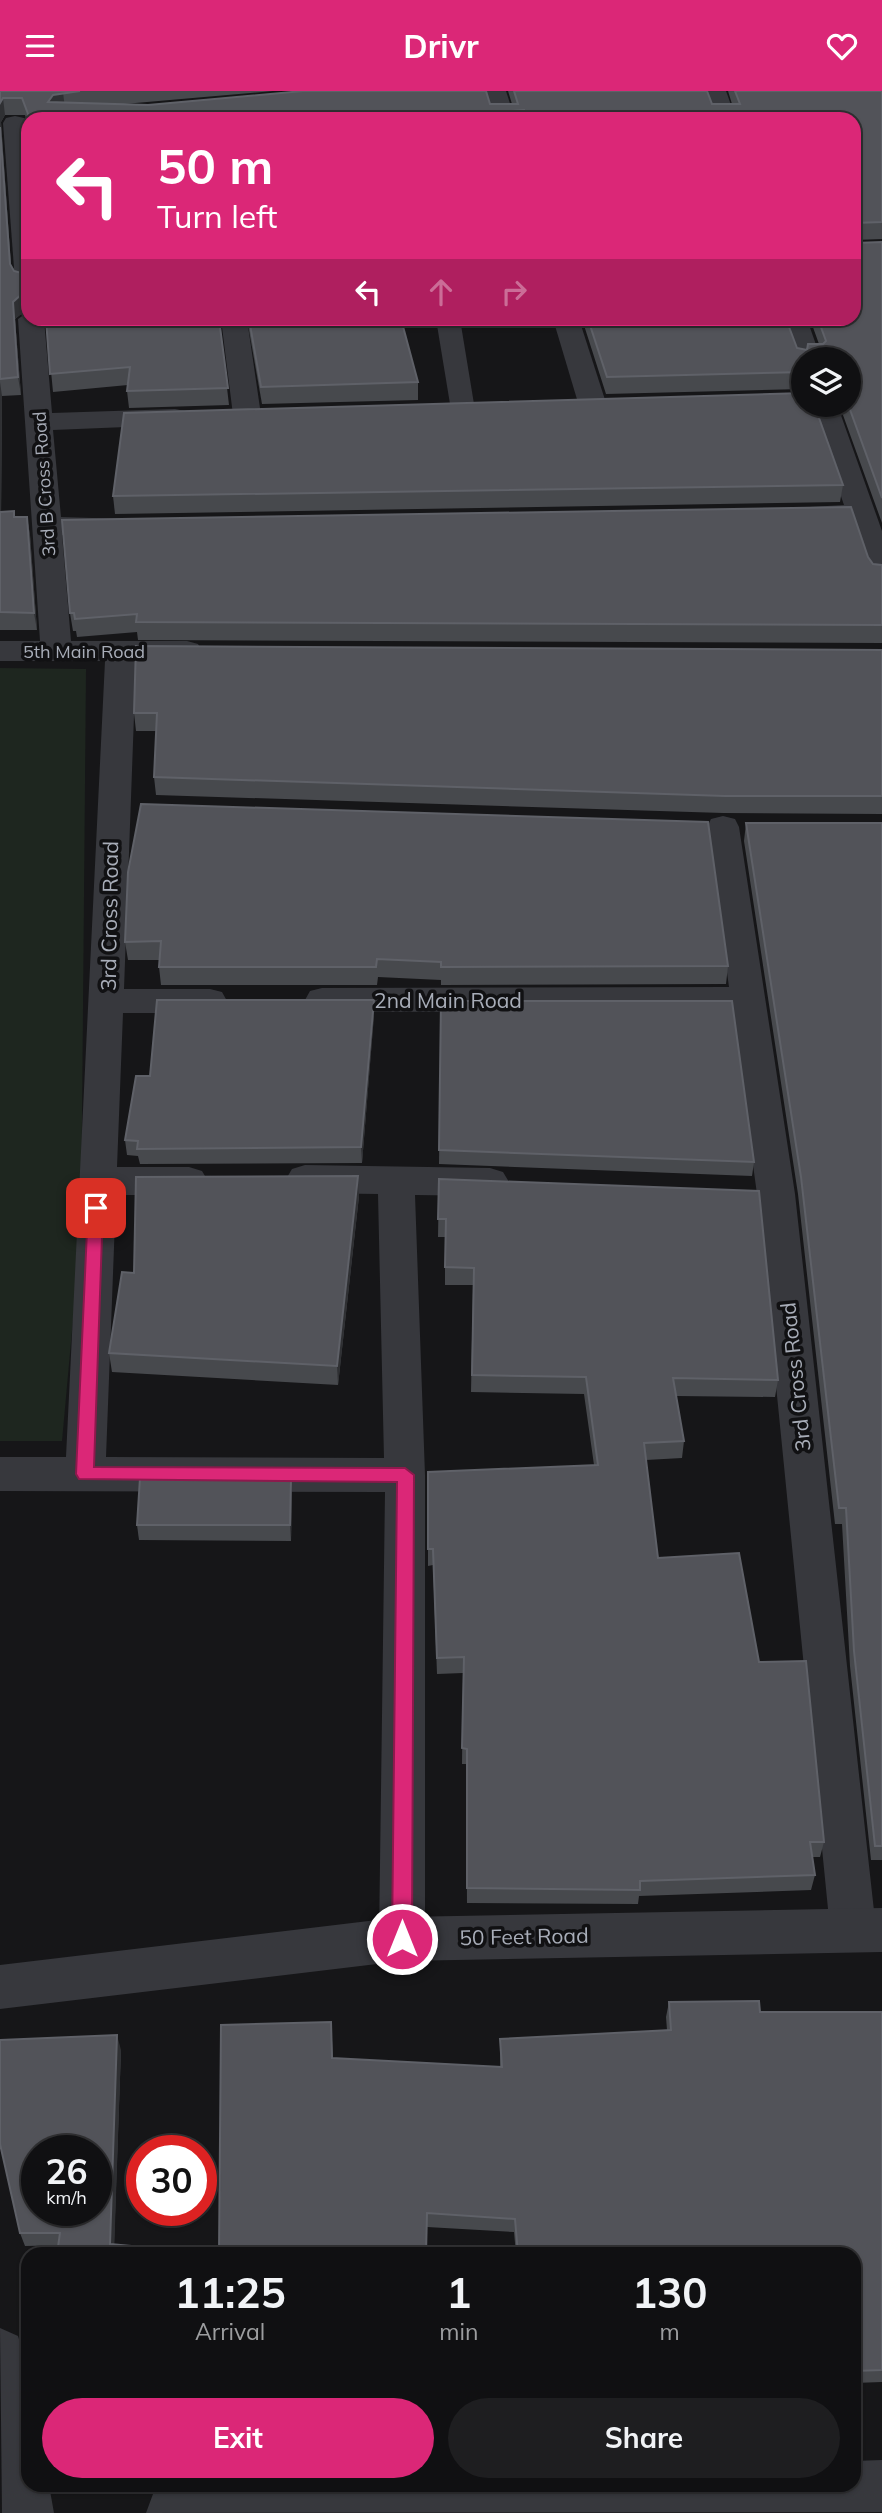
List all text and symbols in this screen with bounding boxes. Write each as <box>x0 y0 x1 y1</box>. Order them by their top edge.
text: Drivr <box>403 26 479 66</box>
icon: menu <box>21 27 59 65</box>
icon: heart <box>823 27 861 65</box>
text: 50 m <box>157 135 273 196</box>
icon: left <box>42 140 133 231</box>
text: Turn left <box>157 196 277 236</box>
icon: left <box>349 273 387 311</box>
icon: ahead <box>422 273 460 311</box>
icon: right <box>495 273 533 311</box>
map controls <box>791 347 861 417</box>
button: layers <box>791 347 861 417</box>
street label: 3rd B Cross Road <box>27 411 61 557</box>
street label: 5th Main Road <box>23 640 145 663</box>
street label: 3rd Cross Road <box>95 841 123 991</box>
street label: 2nd Main Road <box>374 987 522 1013</box>
pin <box>66 1178 126 1238</box>
icon: arrive <box>77 1189 115 1227</box>
street label: 3rd Cross Road <box>774 1301 816 1453</box>
position arrow <box>365 1902 439 1976</box>
street label: 50 Feet Road <box>459 1922 589 1950</box>
speed limit sign: 30 <box>126 2135 217 2226</box>
text: 26 <box>45 2149 88 2193</box>
text: km/h <box>46 2186 87 2209</box>
text: 11:25 <box>175 2266 286 2319</box>
text: 1 <box>446 2266 471 2319</box>
text: 130 <box>632 2266 707 2319</box>
text: Arrival <box>195 2317 265 2346</box>
text: min <box>439 2317 478 2346</box>
text: m <box>660 2317 680 2346</box>
button: Exit <box>42 2398 434 2478</box>
button: Share <box>448 2398 840 2478</box>

